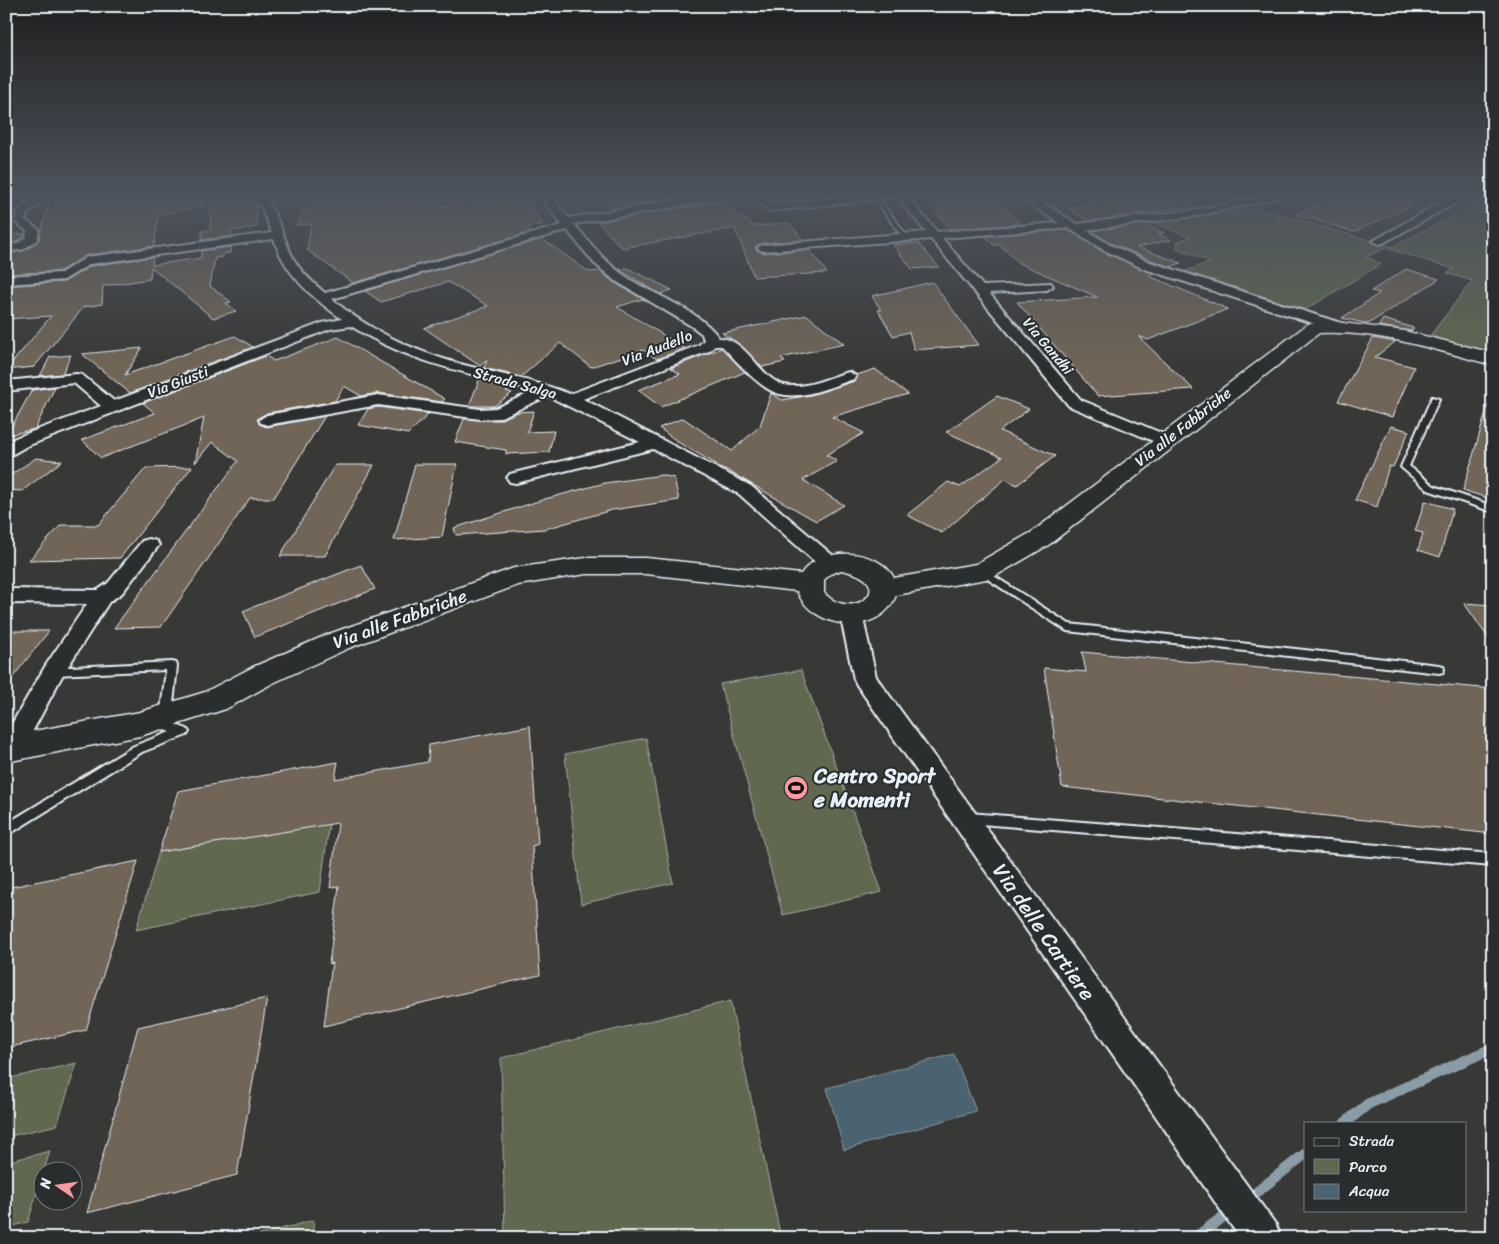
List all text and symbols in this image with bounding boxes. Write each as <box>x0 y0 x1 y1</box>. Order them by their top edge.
street label: Via Gandhi <box>1016 311 1081 382</box>
street label: Via Audello <box>618 322 697 373</box>
street label: Via Giusti <box>144 358 213 406</box>
street label: Strada Salga <box>470 359 560 407</box>
street label: Via alle Fabbriche <box>1129 380 1238 473</box>
street label: Via alle Fabbriche <box>328 580 472 658</box>
place label: Centro Sport e Momenti <box>813 757 936 819</box>
sports icon: Centro Sport e Momenti <box>783 775 809 801</box>
street label: Via delle Cartiere <box>982 855 1106 1009</box>
legend <box>1304 1122 1466 1212</box>
text: Strada <box>1349 1128 1395 1154</box>
text: Parco <box>1349 1154 1387 1180</box>
north arrow <box>32 1162 82 1212</box>
text: N <box>32 1175 59 1192</box>
text: Acqua <box>1348 1178 1390 1204</box>

